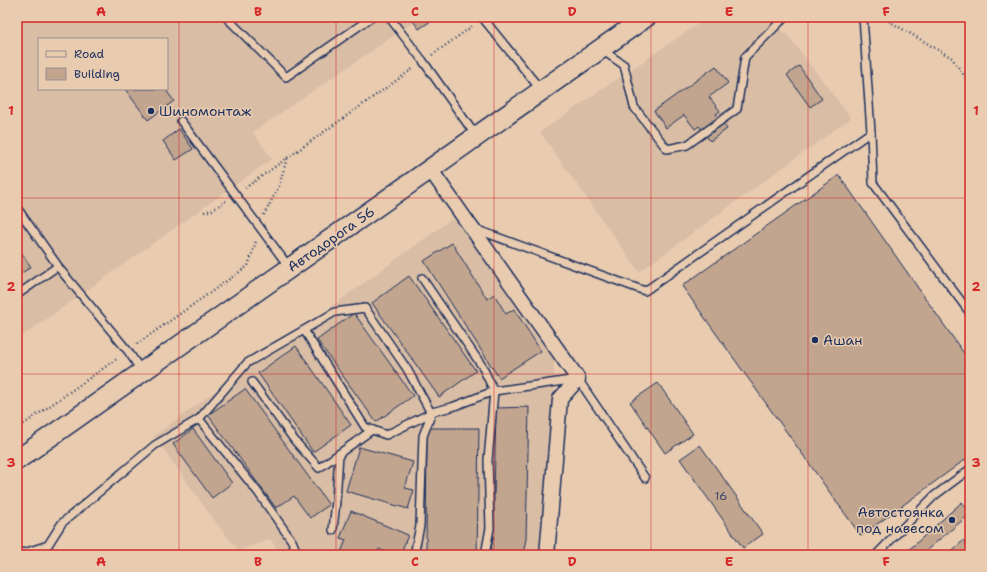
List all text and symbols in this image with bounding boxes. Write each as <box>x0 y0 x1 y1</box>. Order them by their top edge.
text: A <box>96 3 106 20</box>
text: B <box>254 3 262 20</box>
text: C <box>411 3 419 20</box>
text: D <box>567 3 577 20</box>
text: E <box>725 3 734 20</box>
text: F <box>882 3 890 20</box>
legend <box>38 38 168 90</box>
text: Road <box>74 46 105 62</box>
text: Building <box>74 66 120 82</box>
text: 1 <box>8 102 14 119</box>
place label: Шиномонтаж <box>159 102 252 120</box>
text: 1 <box>973 102 979 119</box>
marker: Шиномонтаж <box>146 106 156 116</box>
street label: Автодорога 56 <box>284 202 378 276</box>
text: 2 <box>6 278 16 295</box>
text: 2 <box>971 278 981 295</box>
place label: Ашан <box>823 331 862 349</box>
marker: Ашан <box>810 335 820 345</box>
text: 3 <box>6 454 16 471</box>
text: 3 <box>971 454 981 471</box>
house number: 16 <box>714 488 728 504</box>
place label: Автостоянка под навесом <box>856 503 944 537</box>
marker: Автостоянка под навесом <box>947 515 957 525</box>
text: A <box>96 553 106 570</box>
text: B <box>254 553 262 570</box>
text: C <box>411 553 419 570</box>
text: D <box>567 553 577 570</box>
text: E <box>725 553 734 570</box>
text: F <box>882 553 890 570</box>

